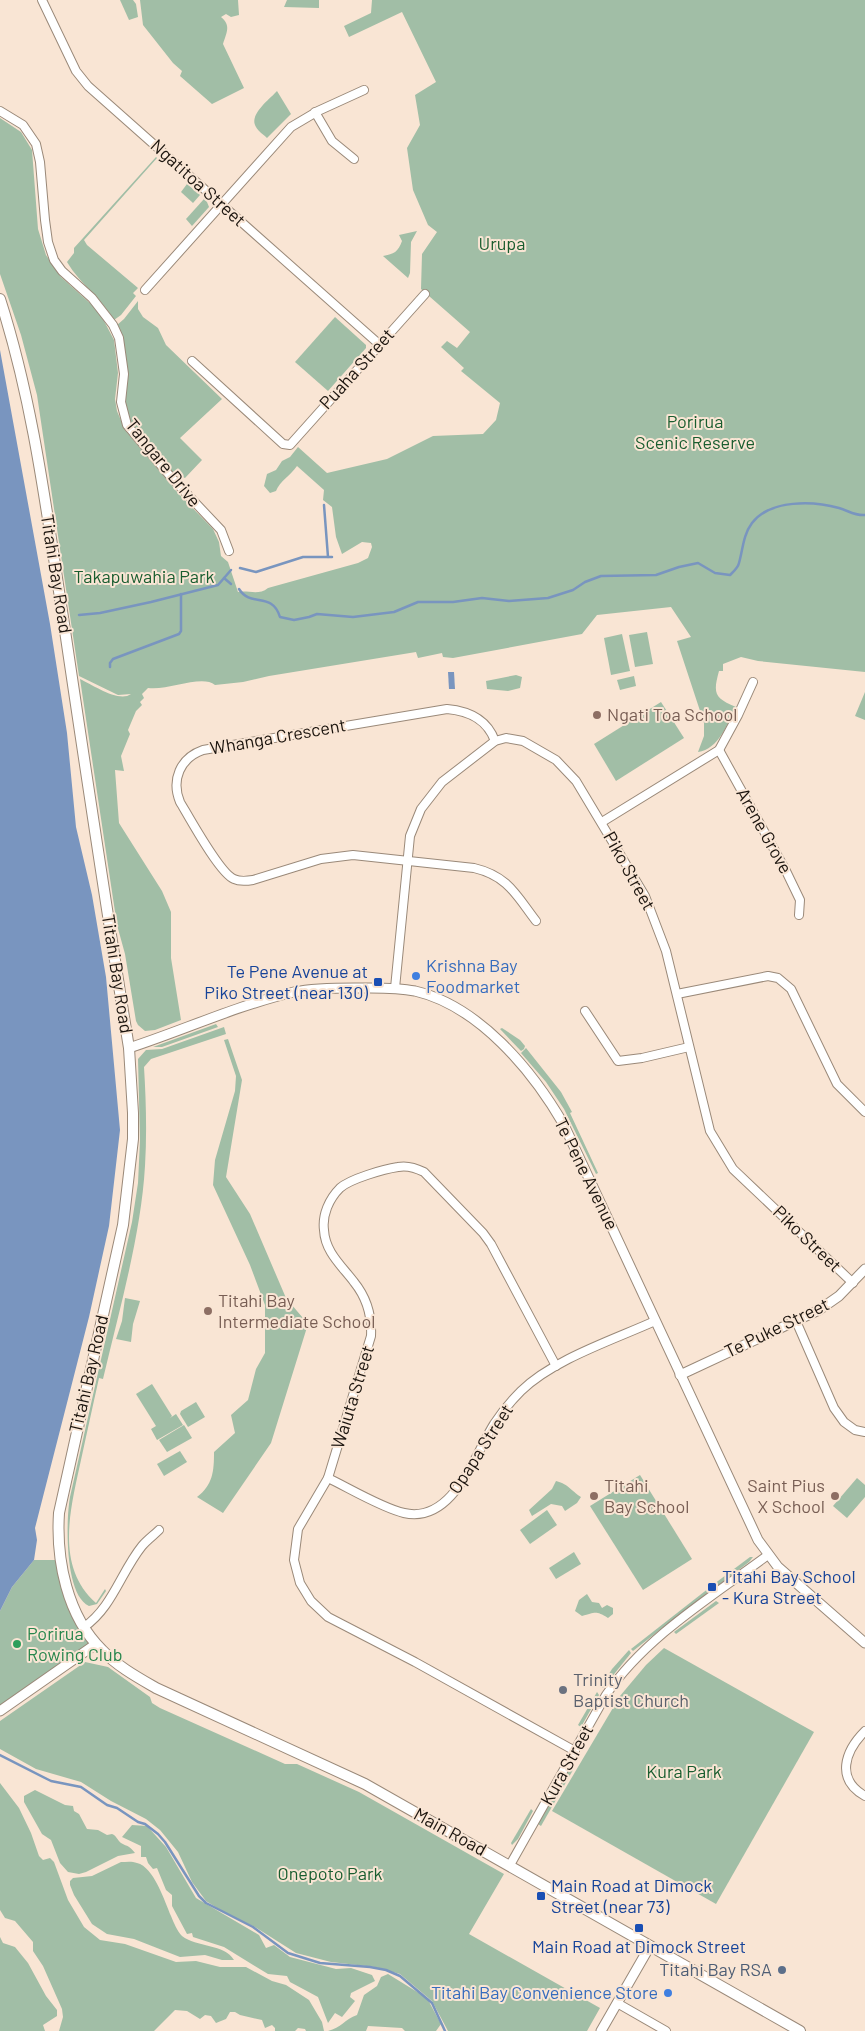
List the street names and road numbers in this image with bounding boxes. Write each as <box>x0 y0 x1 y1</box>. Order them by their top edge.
street label: Ngatitoa Street <box>147 134 251 231</box>
street label: Puaha Street <box>314 323 398 413</box>
street label: Tangare Drive <box>121 414 206 511</box>
street label: Titahi Bay Road <box>37 513 77 635</box>
street label: Whanga Crescent <box>208 713 347 759</box>
street label: Arene Grove <box>732 784 797 877</box>
street label: Piko Street <box>599 827 660 914</box>
street label: Titahi Bay Road <box>98 913 138 1035</box>
street label: Te Pene Avenue <box>550 1114 624 1233</box>
street label: Piko Street <box>769 1200 846 1276</box>
street label: Te Puke Street <box>721 1292 832 1362</box>
street label: Titahi Bay Road <box>64 1313 112 1435</box>
street label: Waiuta Street <box>326 1342 378 1451</box>
street label: Opapa Street <box>443 1400 517 1497</box>
street label: Kura Street <box>535 1720 597 1809</box>
street label: Main Road <box>410 1802 491 1860</box>

